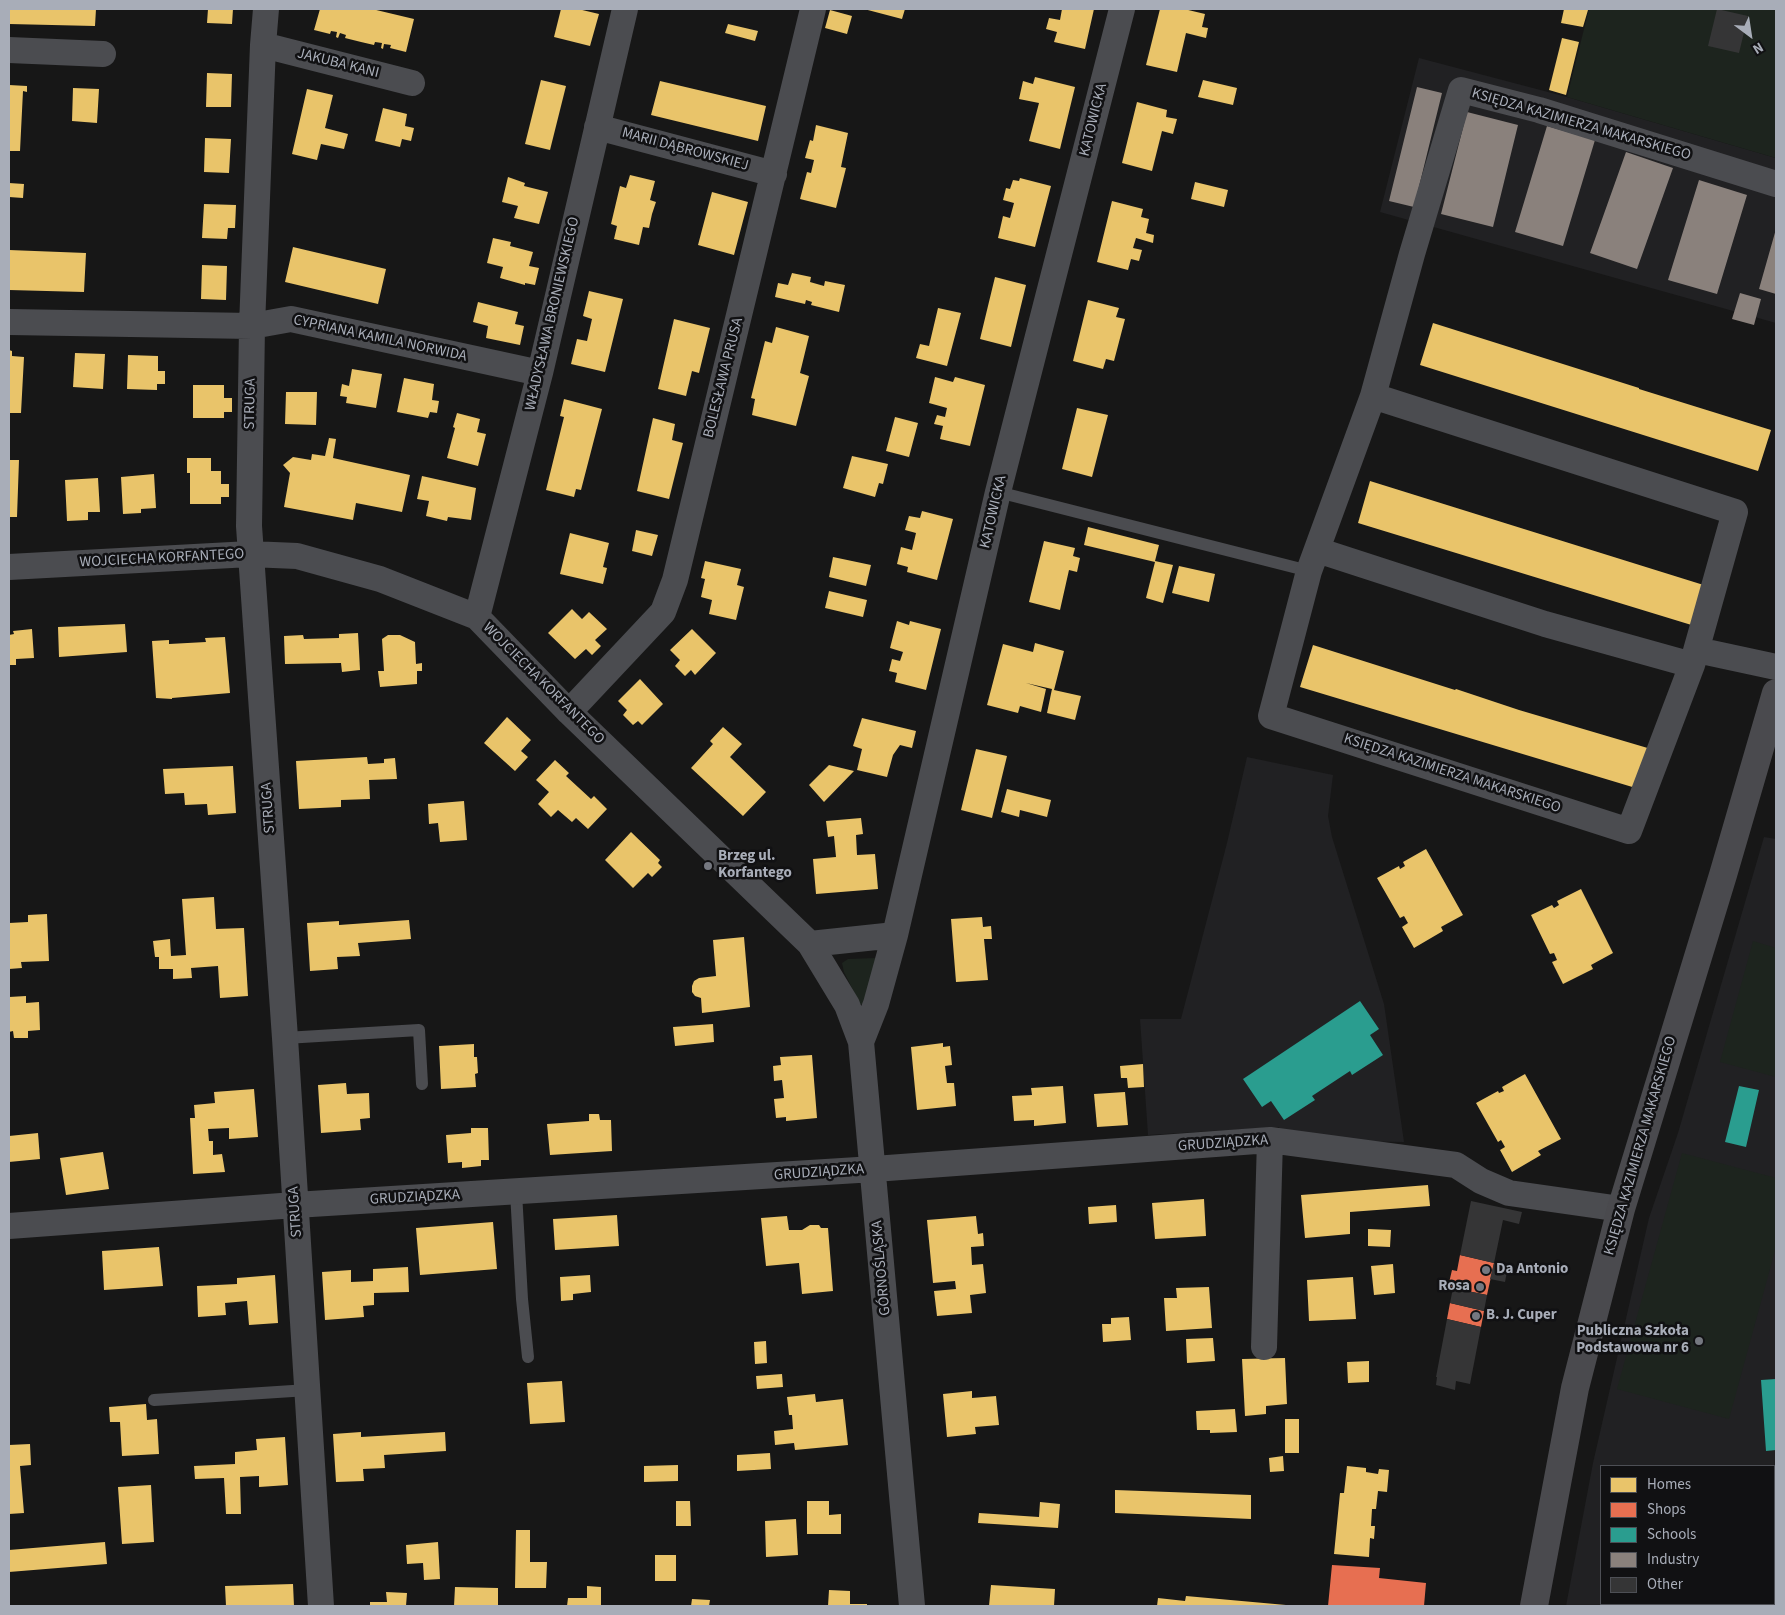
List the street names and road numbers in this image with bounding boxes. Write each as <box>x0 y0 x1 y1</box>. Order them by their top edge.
street label: JAKUBA KANI <box>295 45 381 83</box>
street label: KATOWICKA <box>1076 82 1112 158</box>
street label: KSIĘDZA KAZIMIERZA MAKARSKIEGO <box>1469 85 1693 165</box>
street label: MARII DĄBROWSKIEJ <box>620 124 750 176</box>
street label: WŁADYSŁAWA BRONIEWSKIEGO <box>522 215 584 413</box>
street label: CYPRIANA KAMILA NORWIDA <box>292 312 468 366</box>
street label: BOLESŁAWA PRUSA <box>700 316 748 440</box>
street label: STRUGA <box>242 378 260 430</box>
street label: KATOWICKA <box>977 474 1011 550</box>
street label: WOJCIECHA KORFANTEGO <box>79 546 245 572</box>
street label: WOJCIECHA KORFANTEGO <box>478 619 608 749</box>
street label: KSIĘDZA KAZIMIERZA MAKARSKIEGO <box>1341 730 1563 818</box>
street label: STRUGA <box>258 782 280 834</box>
street label: KSIĘDZA KAZIMIERZA MAKARSKIEGO <box>1601 1034 1681 1258</box>
street label: GRUDZIĄDZKA <box>1177 1132 1269 1156</box>
street label: GRUDZIĄDZKA <box>773 1161 865 1185</box>
street label: STRUGA <box>285 1186 307 1238</box>
street label: GRUDZIĄDZKA <box>369 1187 461 1209</box>
street label: GÓRNOŚLĄSKA <box>869 1220 895 1316</box>

